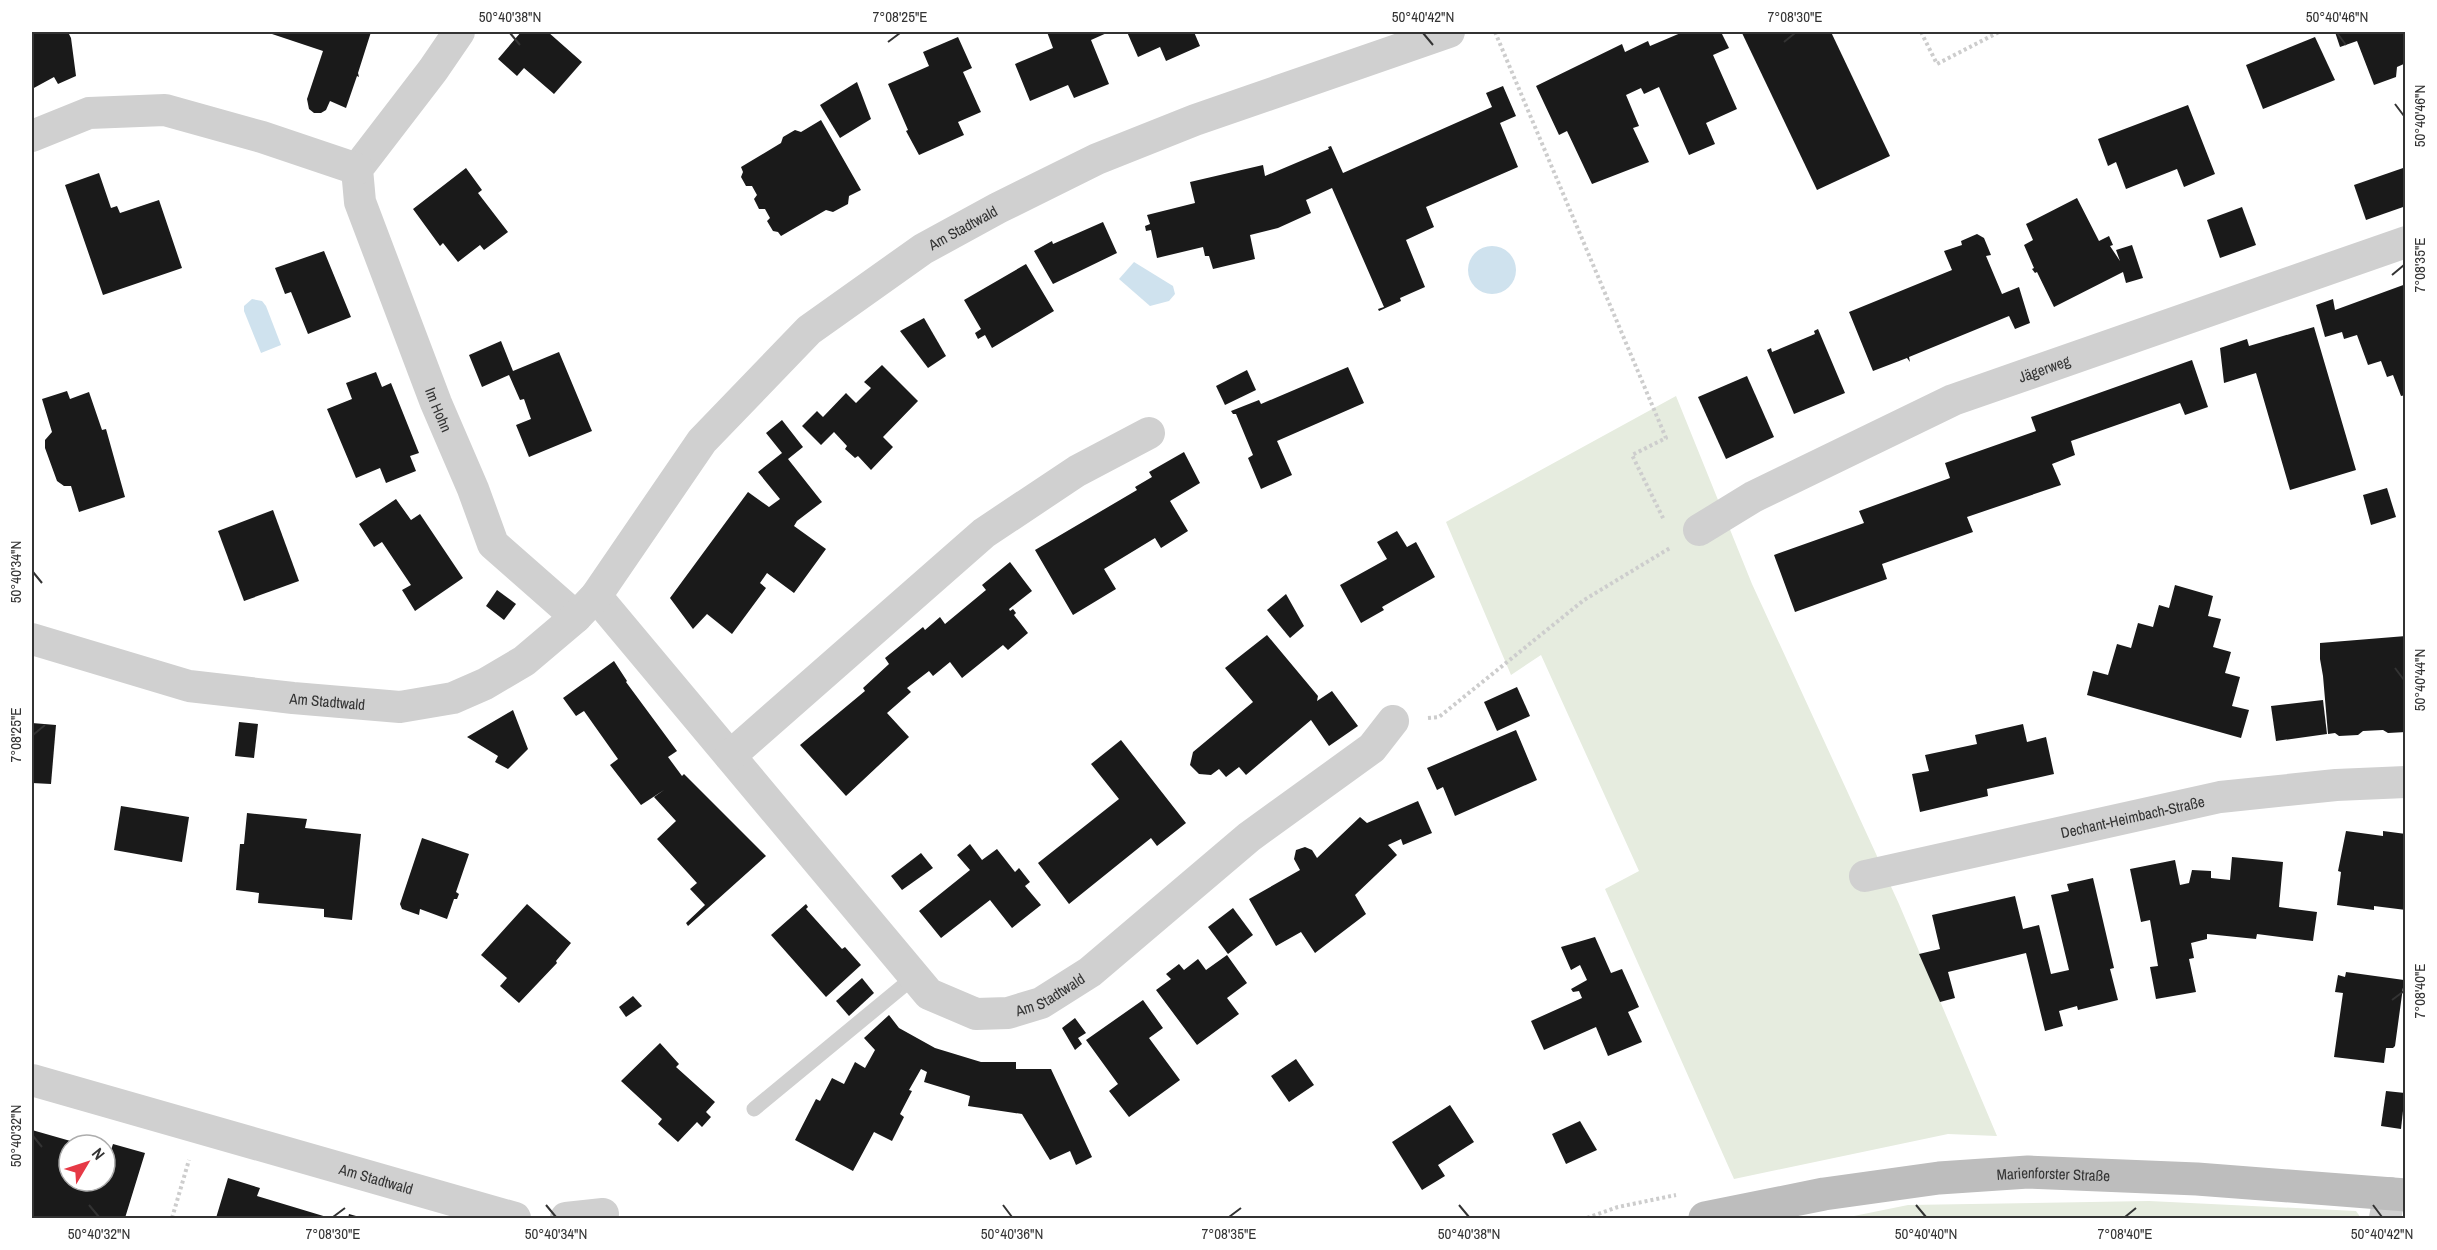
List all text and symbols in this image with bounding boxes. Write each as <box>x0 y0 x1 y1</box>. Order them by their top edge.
text: 50°40'38"N <box>479 6 541 27</box>
text: 7°08'25"E <box>872 6 928 27</box>
text: 50°40'42"N <box>1392 6 1454 27</box>
text: 7°08'30"E <box>1767 6 1823 27</box>
text: 50°40'46"N <box>2306 6 2368 27</box>
text: 50°40'46"N <box>2409 85 2430 147</box>
street label: Am Stadtwald <box>923 200 1001 255</box>
text: 7°08'35"E <box>2409 237 2430 293</box>
street label: Jägerweg <box>2015 349 2073 387</box>
street label: Im Hohn <box>420 384 458 435</box>
text: 50°40'34"N <box>5 541 26 603</box>
text: 50°40'44"N <box>2409 649 2430 711</box>
street label: Am Stadtwald <box>288 687 366 715</box>
text: 7°08'25"E <box>5 707 26 763</box>
street label: Dechant-Heimbach-Straße <box>2058 790 2207 843</box>
text: 7°08'40"E <box>2409 963 2430 1019</box>
street label: Am Stadtwald <box>1012 968 1088 1021</box>
text: 50°40'32"N <box>5 1105 26 1167</box>
north arrow <box>57 1133 117 1193</box>
text: N <box>87 1143 110 1164</box>
street label: Am Stadtwald <box>336 1158 416 1199</box>
street label: Marienforster Straße <box>1996 1162 2111 1186</box>
text: 50°40'32"N <box>68 1223 130 1244</box>
text: 7°08'30"E <box>305 1223 361 1244</box>
text: 50°40'34"N <box>525 1223 587 1244</box>
text: 50°40'36"N <box>981 1223 1043 1244</box>
text: 7°08'35"E <box>1201 1223 1257 1244</box>
text: 50°40'38"N <box>1438 1223 1500 1244</box>
text: 50°40'40"N <box>1895 1223 1957 1244</box>
text: 7°08'40"E <box>2097 1223 2153 1244</box>
text: 50°40'42"N <box>2351 1223 2413 1244</box>

